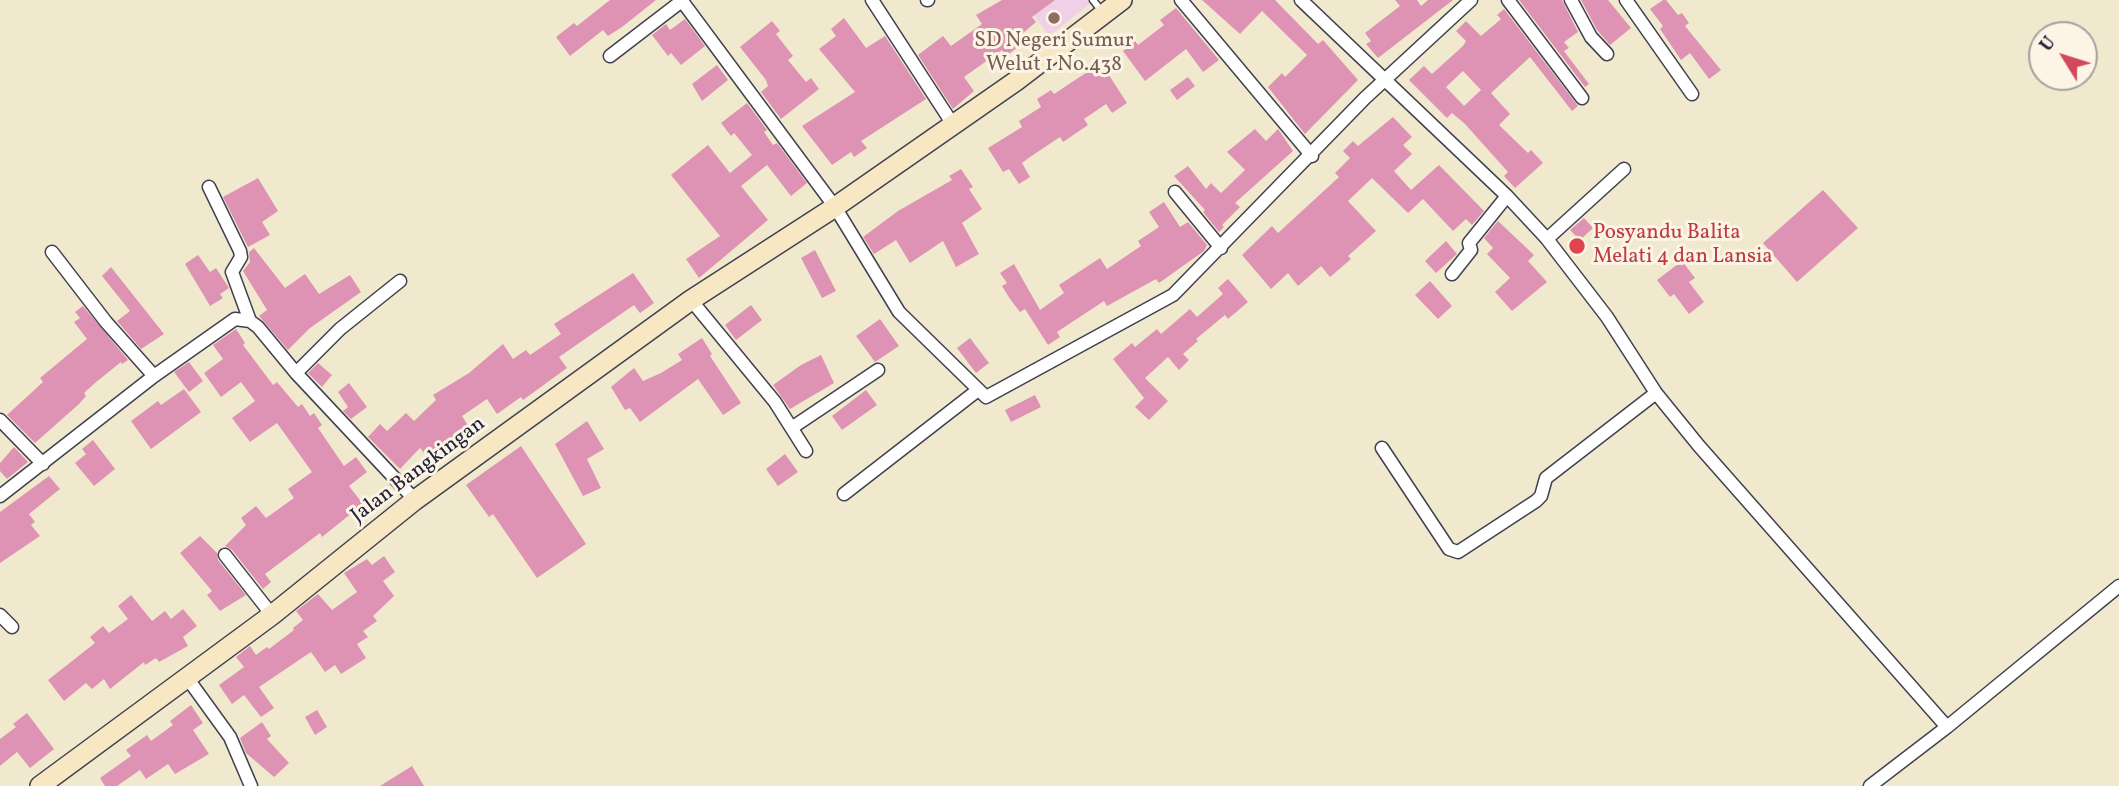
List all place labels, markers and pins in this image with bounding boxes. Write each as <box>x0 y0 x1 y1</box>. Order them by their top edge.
marker: SD Negeri Sumur Welut 1 No.438 <box>1046 10 1062 26</box>
place label: SD Negeri Sumur Welut 1 No.438 <box>974 29 1134 79</box>
place label: Posyandu Balita Melati 4 dan Lansia <box>1593 221 1773 271</box>
marker: Posyandu Balita Melati 4 dan Lansia <box>1567 236 1587 256</box>

